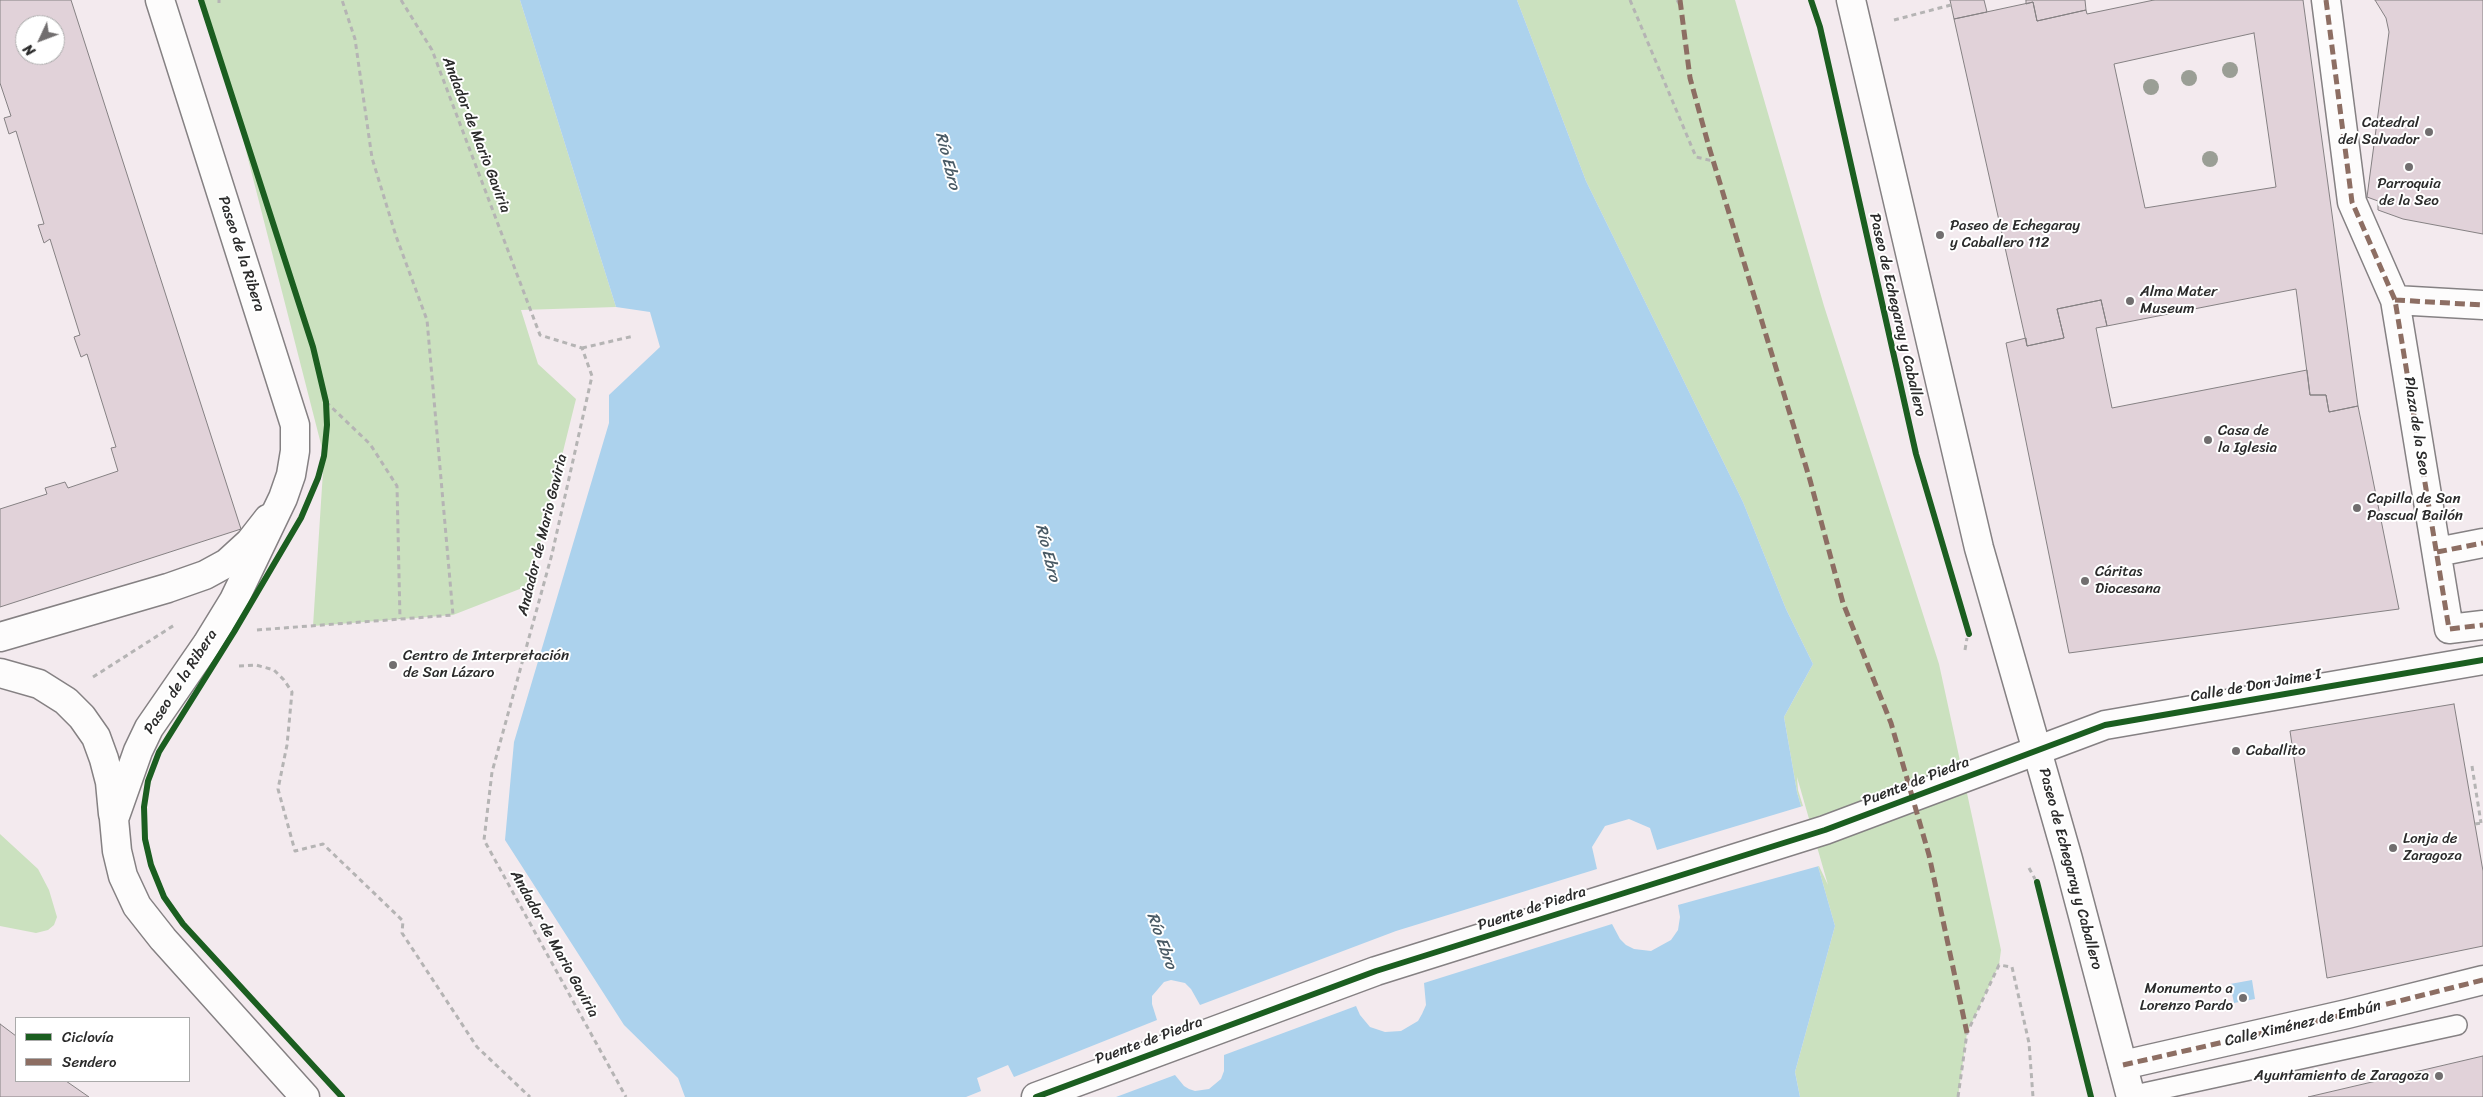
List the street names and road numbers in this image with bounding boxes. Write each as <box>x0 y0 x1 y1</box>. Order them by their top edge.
street label: Andador de Mario Gaviria <box>438 54 514 216</box>
street label: Paseo de la Ribera <box>214 194 268 314</box>
street label: Paseo de Echegaray y Caballero <box>1865 212 1929 418</box>
street label: Plaza de la Seo <box>2399 375 2433 477</box>
street label: Andador de Mario Gaviria <box>514 452 572 618</box>
street label: Paseo de la Ribera <box>141 627 221 737</box>
street label: Calle de Don Jaime I <box>2189 666 2323 706</box>
street label: Puente de Piedra <box>1860 753 1972 811</box>
street label: Paseo de Echegaray y Caballero <box>2034 766 2106 972</box>
street label: Andador de Mario Gaviria <box>506 867 602 1021</box>
street label: Puente de Piedra <box>1476 883 1588 935</box>
street label: Calle Ximénez de Embún <box>2223 997 2383 1051</box>
street label: Puente de Piedra <box>1093 1013 1205 1069</box>

